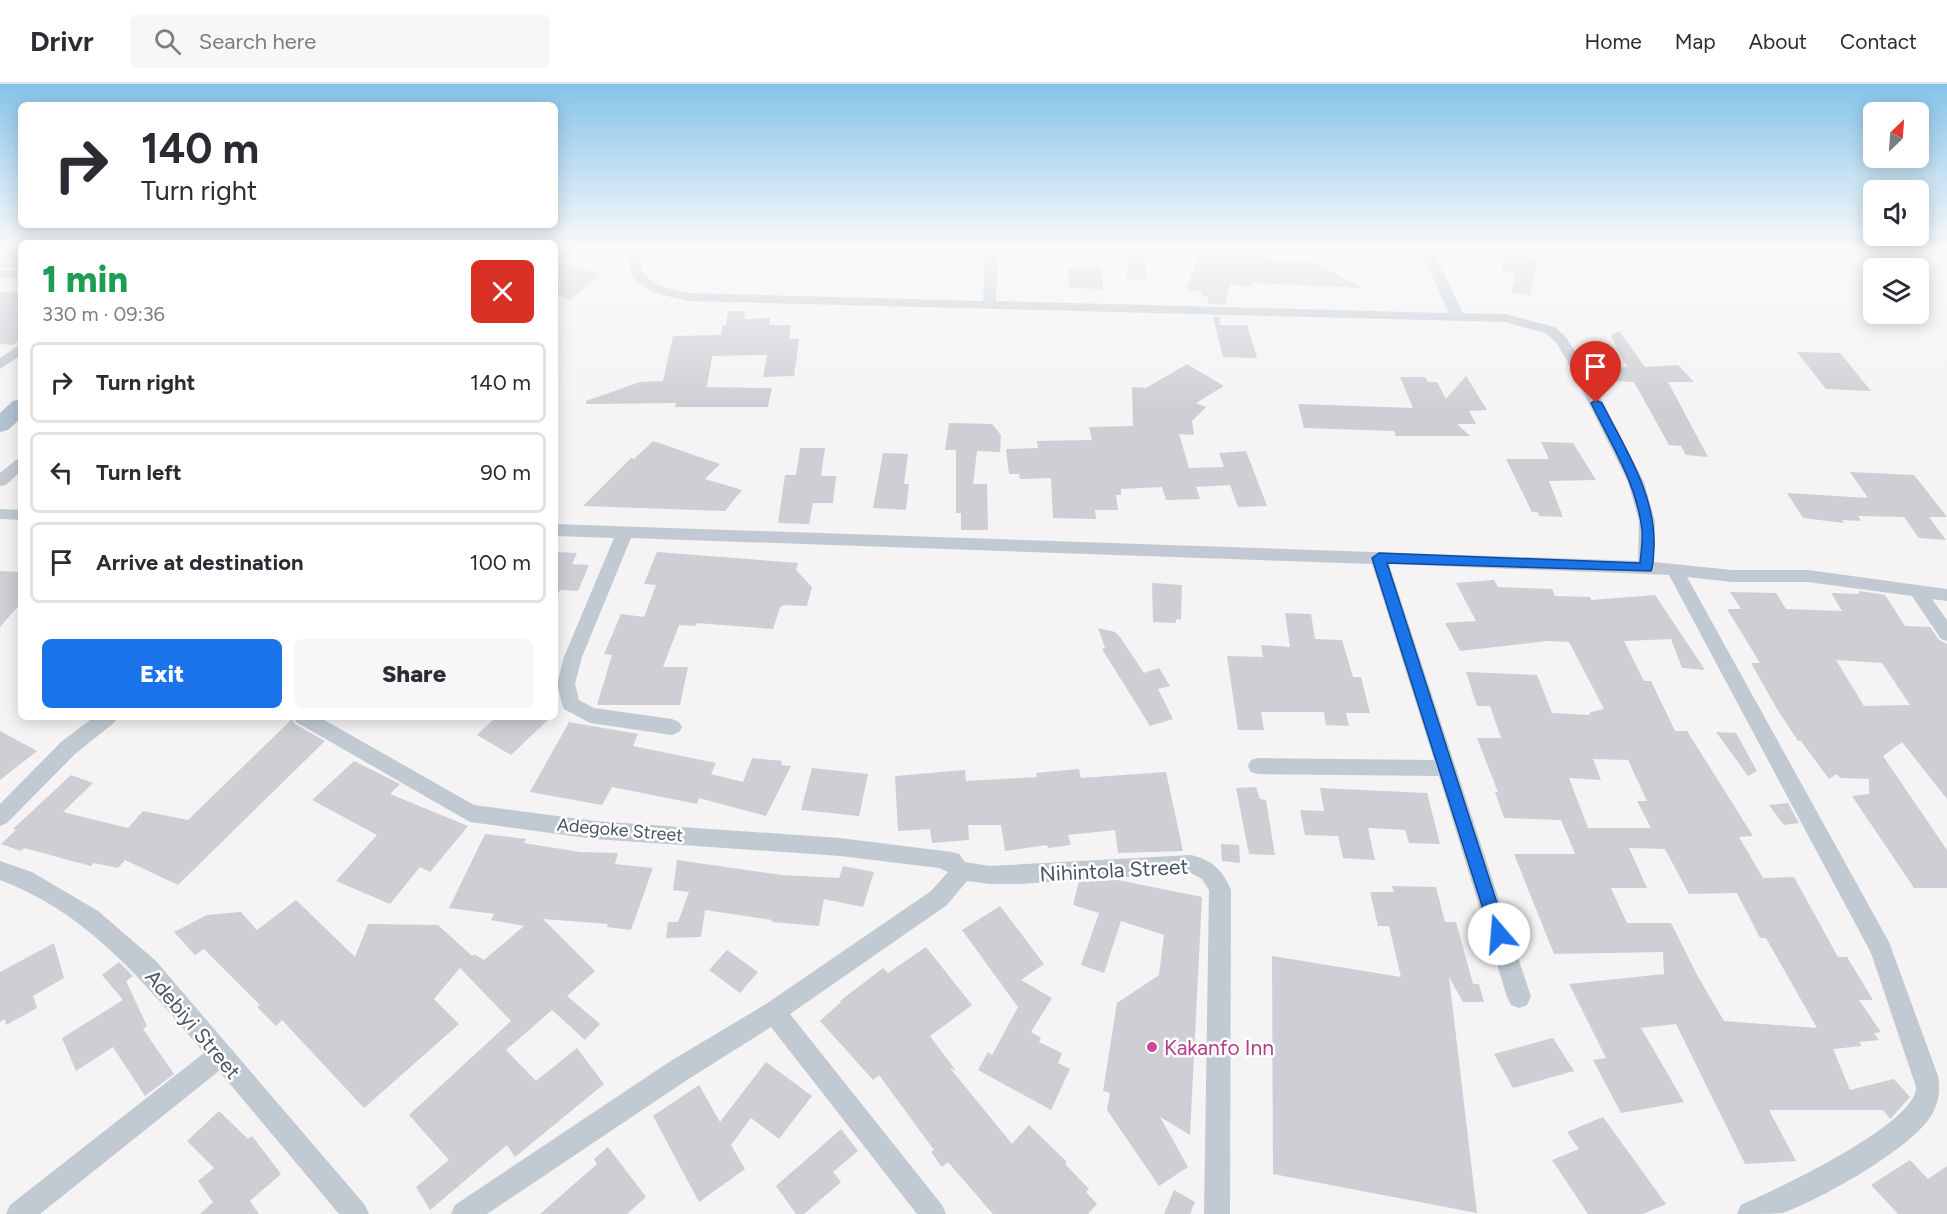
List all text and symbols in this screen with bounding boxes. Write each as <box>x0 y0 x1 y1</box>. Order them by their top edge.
search box <box>130 14 550 68</box>
text: Drivr <box>30 24 94 58</box>
icon: search <box>151 25 184 58</box>
text: Search here <box>199 28 316 55</box>
text: Home <box>1585 29 1642 54</box>
text: Map <box>1675 29 1716 54</box>
text: About <box>1749 29 1807 54</box>
text: Contact <box>1840 29 1917 54</box>
north arrow <box>1863 102 1929 168</box>
map controls <box>1863 102 1929 324</box>
text: 140 m <box>141 123 259 174</box>
icon: right <box>42 126 120 204</box>
text: Turn right <box>141 174 257 207</box>
button: sound <box>1863 180 1929 246</box>
text: 1 min <box>42 258 128 301</box>
button: layers <box>1863 258 1929 324</box>
button: close <box>471 260 534 323</box>
text: 330 m · 09:36 <box>42 302 165 326</box>
pin <box>1570 341 1621 403</box>
icon: arrive <box>1579 350 1612 383</box>
icon: right <box>45 366 78 399</box>
text: Turn right <box>96 369 195 396</box>
text: 140 m <box>470 369 531 396</box>
icon: left <box>45 456 78 489</box>
text: Turn left <box>96 459 182 486</box>
text: 90 m <box>480 459 531 486</box>
icon: arrive <box>45 546 78 579</box>
text: Arrive at destination <box>96 549 304 576</box>
text: 100 m <box>470 549 531 576</box>
button: Exit <box>42 639 282 708</box>
button: Share <box>294 639 534 708</box>
street label: Adegoke Street <box>556 814 684 846</box>
street label: Nihintola Street <box>1039 854 1189 886</box>
position arrow <box>1467 902 1531 966</box>
street label: Adebiyi Street <box>140 964 246 1084</box>
place label: Kakanfo Inn <box>1164 1035 1274 1060</box>
marker: Kakanfo Inn <box>1145 1040 1159 1054</box>

